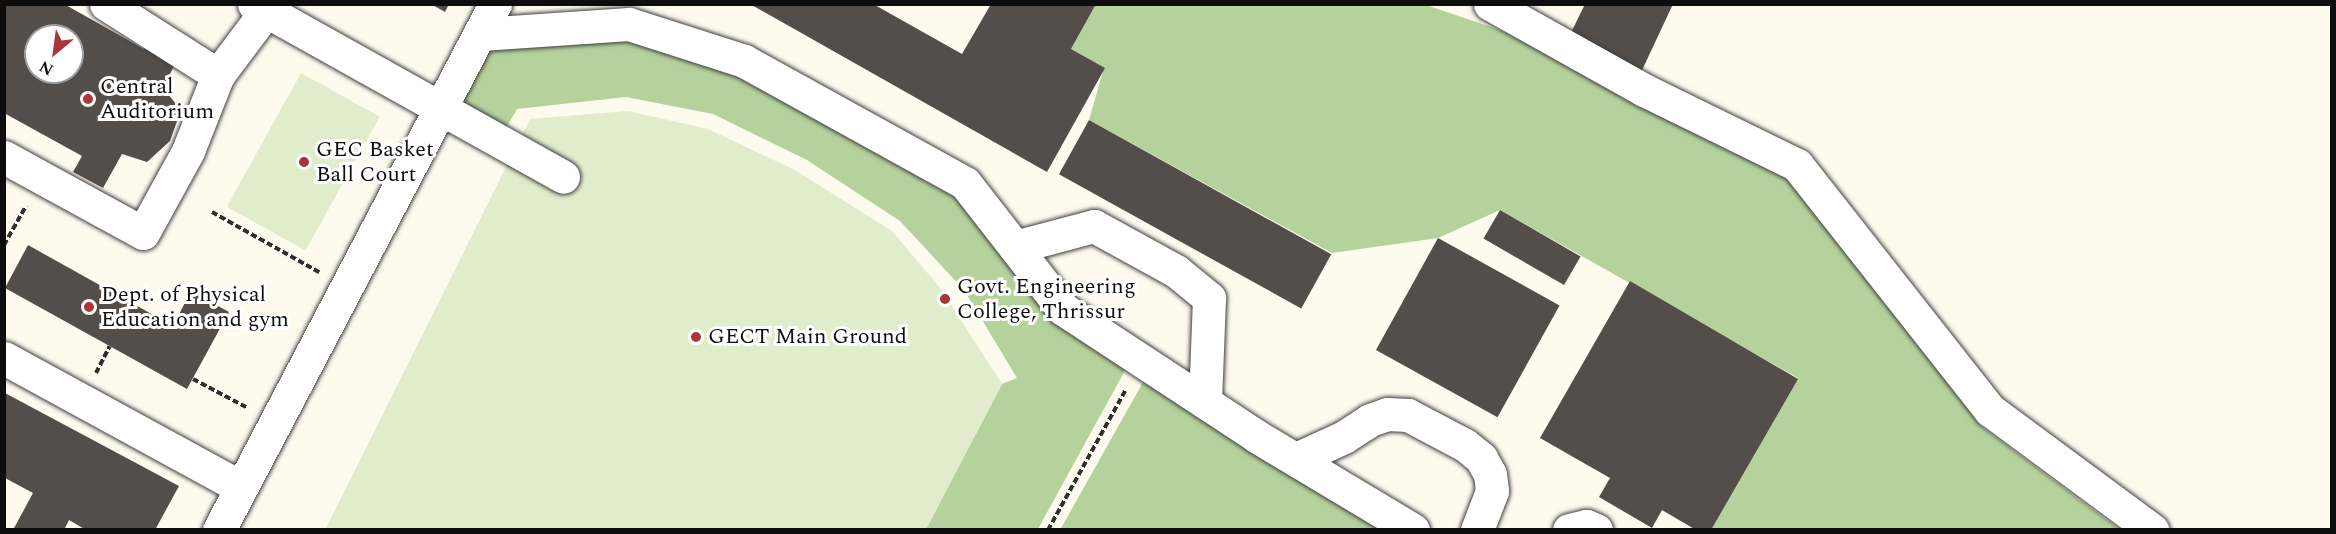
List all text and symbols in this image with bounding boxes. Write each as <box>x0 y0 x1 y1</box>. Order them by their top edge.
north arrow <box>24 24 84 84</box>
text: N <box>35 54 58 82</box>
place label: Central Auditorium <box>100 73 214 124</box>
marker: Central Auditorium <box>81 92 95 106</box>
place label: GEC Basket Ball Court <box>316 136 434 188</box>
marker: GEC Basket Ball Court <box>297 155 311 169</box>
place label: Govt. Engineering College, Thrissur <box>957 273 1136 324</box>
place label: Dept. of Physical Education and gym <box>101 281 289 332</box>
marker: Govt. Engineering College, Thrissur <box>938 292 952 306</box>
marker: Dept. of Physical Education and gym <box>82 300 96 314</box>
place label: GECT Main Ground <box>708 324 907 350</box>
marker: GECT Main Ground <box>689 330 703 344</box>

